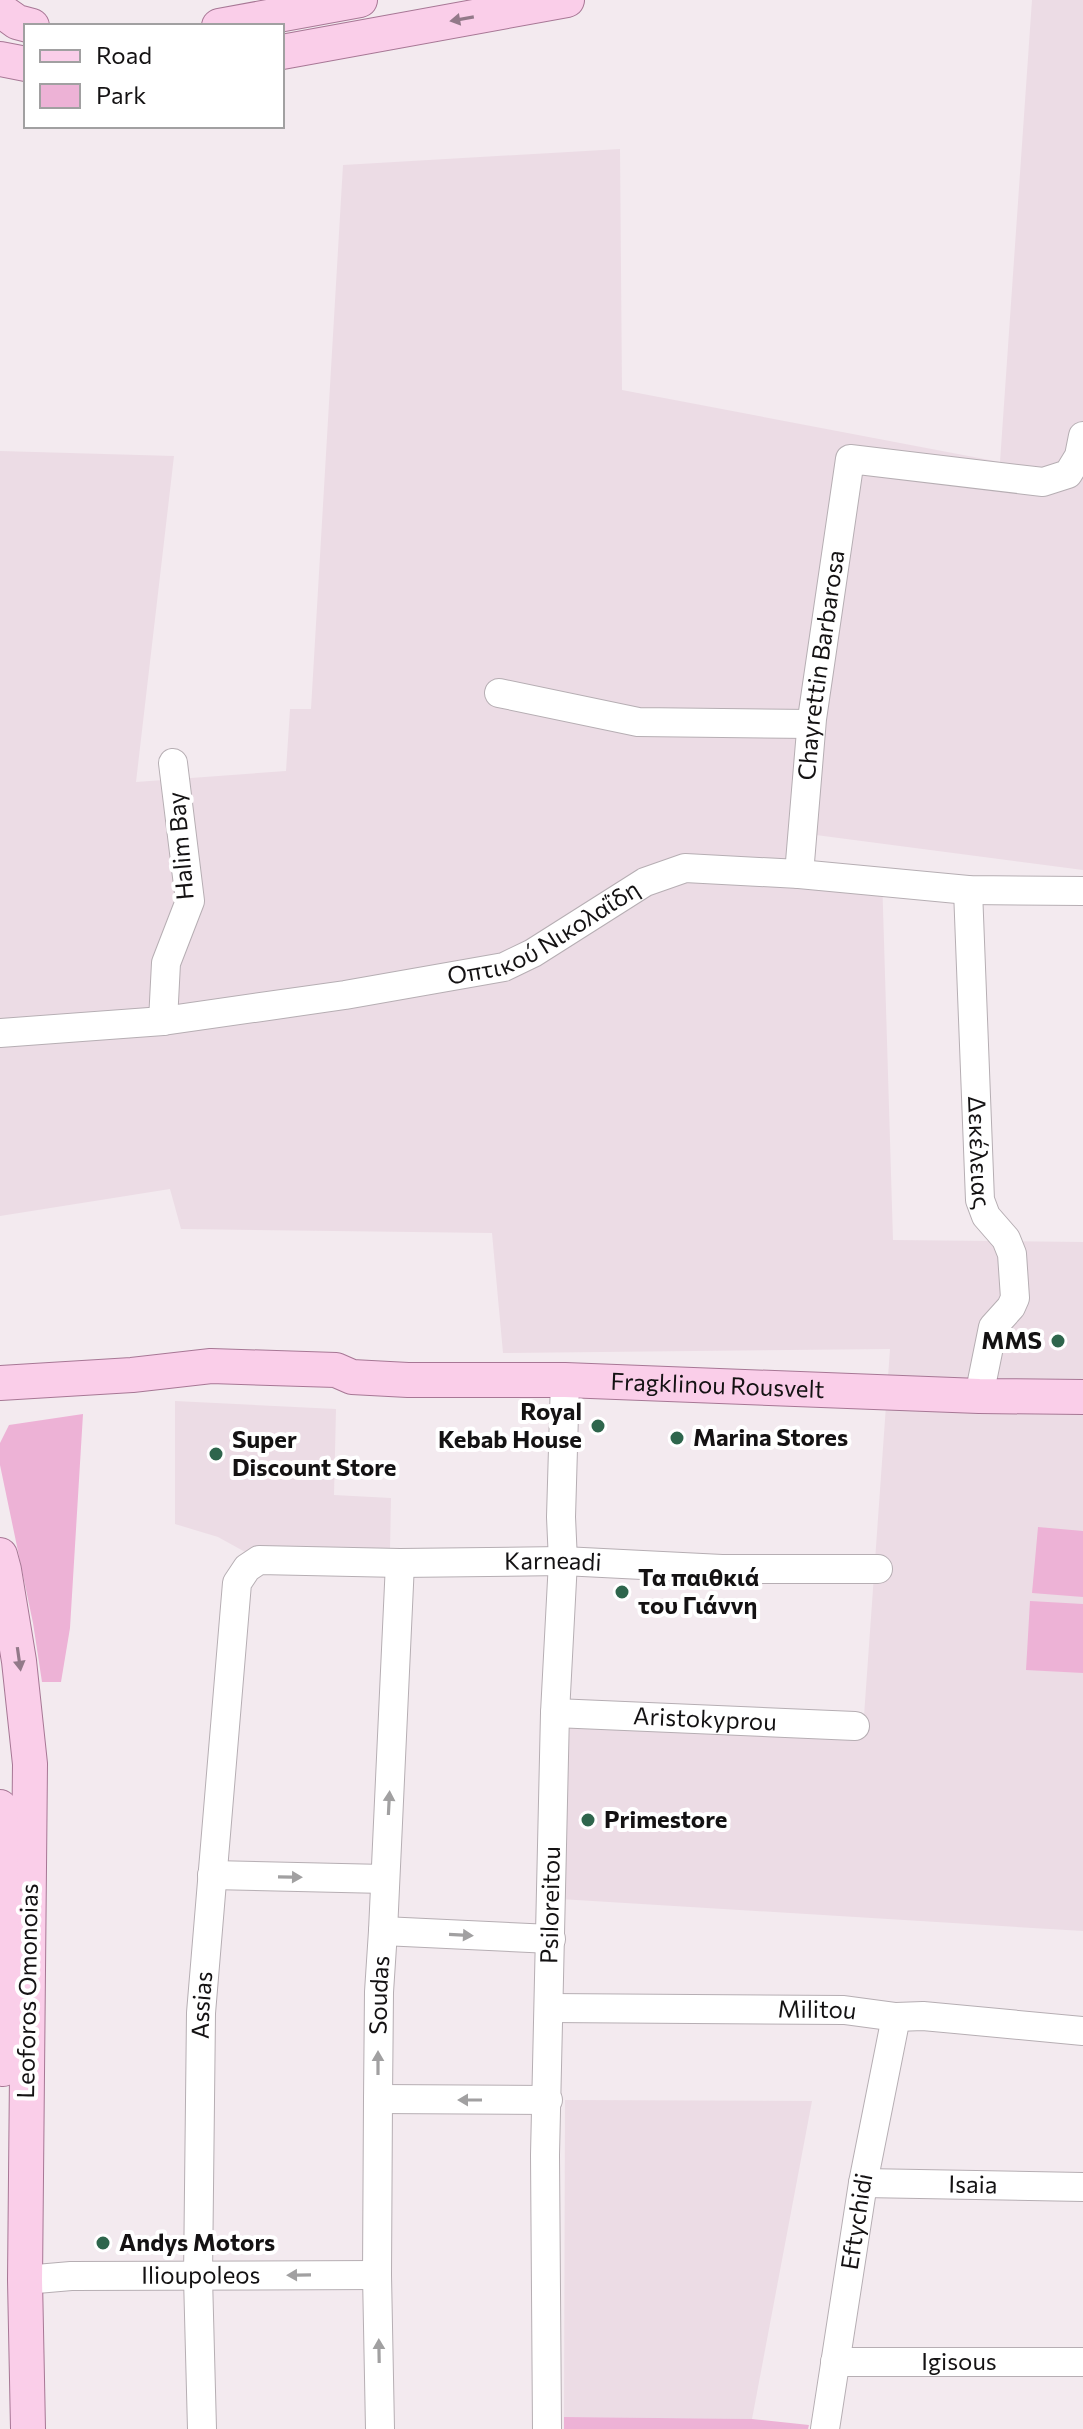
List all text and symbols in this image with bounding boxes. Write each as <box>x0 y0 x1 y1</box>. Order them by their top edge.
one-way arrow <box>450 14 475 26</box>
legend <box>24 24 284 128</box>
text: Road <box>96 40 152 69</box>
text: Park <box>96 80 146 109</box>
street label: Chayrettin Barbarosa <box>791 548 850 781</box>
street label: Halim Bay <box>160 791 199 901</box>
street label: Οπτικού Νικολαΐδη <box>445 873 644 990</box>
street label: Δεκέλειας <box>963 1095 998 1212</box>
place label: MMS <box>981 1325 1042 1354</box>
marker: MMS <box>1049 1332 1067 1350</box>
street label: Fragklinou Rousvelt <box>610 1366 825 1403</box>
place label: Royal Kebab House <box>438 1396 582 1453</box>
marker: Royal Kebab House <box>589 1417 607 1435</box>
place label: Marina Stores <box>693 1422 848 1451</box>
place label: Super Discount Store <box>232 1424 397 1481</box>
marker: Marina Stores <box>668 1429 686 1447</box>
marker: Super Discount Store <box>207 1445 225 1463</box>
street label: Karneadi <box>504 1545 602 1576</box>
place label: Τα παιθκιά του Γιάννη <box>638 1562 759 1619</box>
marker: Τα παιθκιά του Γιάννη <box>613 1583 631 1601</box>
one-way arrow <box>13 1647 26 1672</box>
street label: Aristokyprou <box>632 1700 777 1736</box>
one-way arrow <box>383 1790 396 1815</box>
place label: Primestore <box>604 1804 727 1833</box>
marker: Primestore <box>579 1811 597 1829</box>
street label: Psiloreitou <box>533 1846 565 1964</box>
one-way arrow <box>278 1870 303 1883</box>
street label: Leoforos Omonoias <box>10 1883 43 2099</box>
one-way arrow <box>449 1929 474 1942</box>
street label: Soudas <box>363 1954 394 2035</box>
street label: Assias <box>185 1970 217 2039</box>
street label: Militou <box>777 1994 858 2025</box>
one-way arrow <box>372 2050 384 2075</box>
one-way arrow <box>457 2094 482 2106</box>
street label: Isaia <box>948 2169 998 2198</box>
street label: Eftychidi <box>834 2170 878 2271</box>
place label: Andys Motors <box>119 2227 275 2256</box>
marker: Andys Motors <box>94 2234 112 2252</box>
street label: Ilioupoleos <box>141 2259 260 2289</box>
one-way arrow <box>286 2269 311 2282</box>
one-way arrow <box>372 2338 385 2363</box>
street label: Igisous <box>921 2346 997 2375</box>

